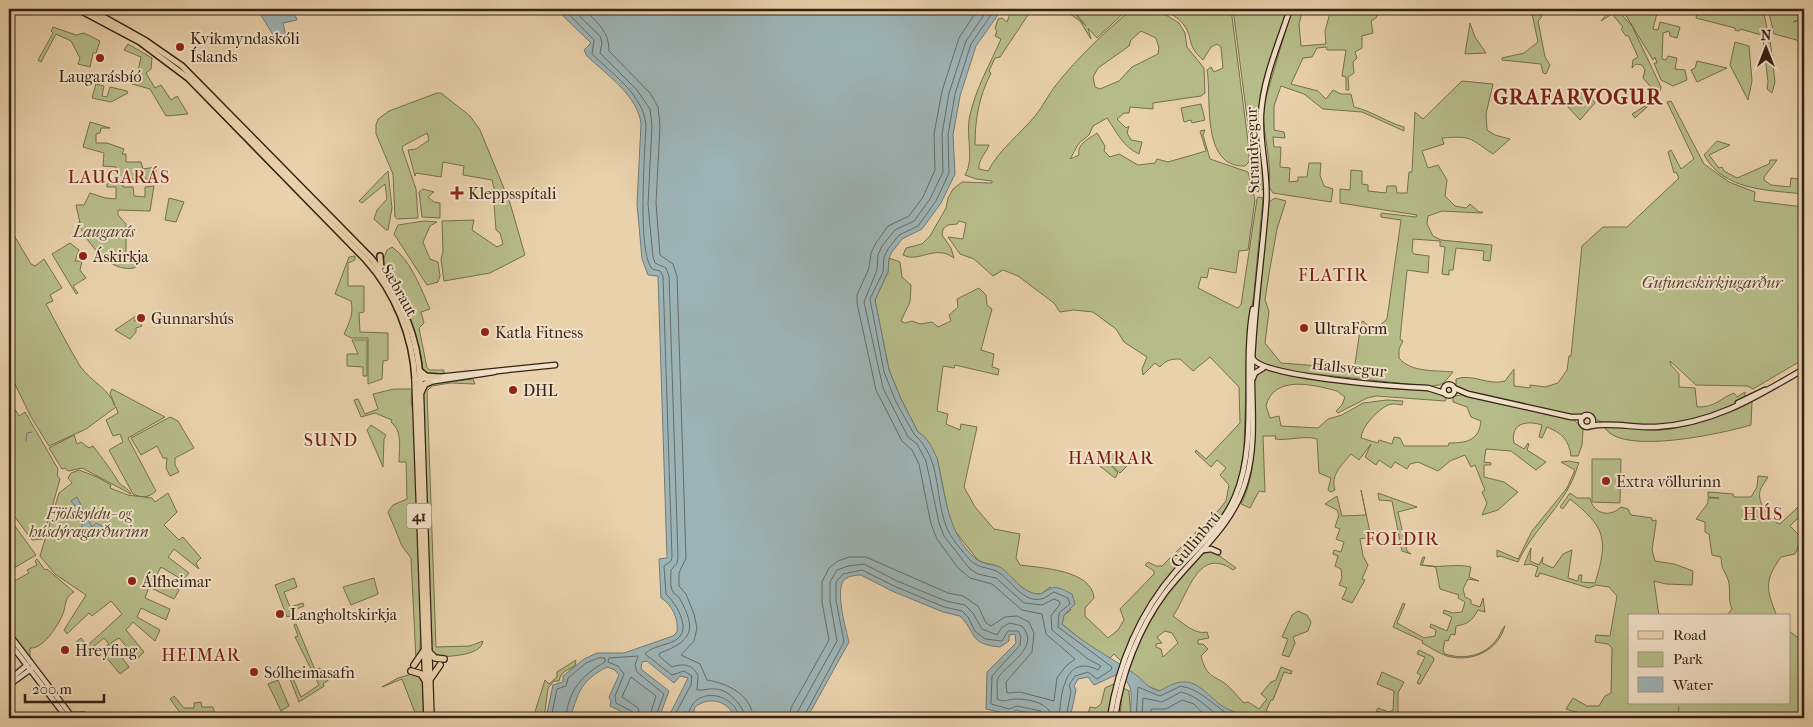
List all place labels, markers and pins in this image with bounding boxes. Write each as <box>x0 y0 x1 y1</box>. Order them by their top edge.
place label: Kvikmyndaskóli Íslands <box>190 29 300 66</box>
marker: Kvikmyndaskóli Íslands <box>174 41 186 53</box>
marker: Laugarásbíó <box>94 52 106 64</box>
place label: Laugarásbíó <box>58 67 142 86</box>
place label: Kleppsspítali <box>468 184 557 203</box>
marker: Kleppsspítali <box>450 186 464 200</box>
place label: Áskirkja <box>92 246 149 266</box>
marker: Áskirkja <box>77 250 89 262</box>
place label: Gunnarshús <box>151 309 234 328</box>
marker: Gunnarshús <box>135 312 147 324</box>
place label: UltraForm <box>1314 319 1388 338</box>
marker: UltraForm <box>1298 322 1310 334</box>
place label: Katla Fitness <box>495 323 583 342</box>
marker: Katla Fitness <box>479 326 491 338</box>
place label: DHL <box>523 381 558 400</box>
marker: DHL <box>507 384 519 396</box>
place label: Extra völlurinn <box>1616 472 1722 491</box>
marker: Extra völlurinn <box>1600 475 1612 487</box>
place label: Álfheimar <box>141 571 211 591</box>
marker: Álfheimar <box>126 575 138 587</box>
place label: Langholtskirkja <box>290 605 398 624</box>
marker: Langholtskirkja <box>274 608 286 620</box>
place label: Hreyfing <box>75 641 138 660</box>
marker: Hreyfing <box>59 644 71 656</box>
place label: Sólheimasafn <box>264 663 356 682</box>
marker: Sólheimasafn <box>248 666 260 678</box>

